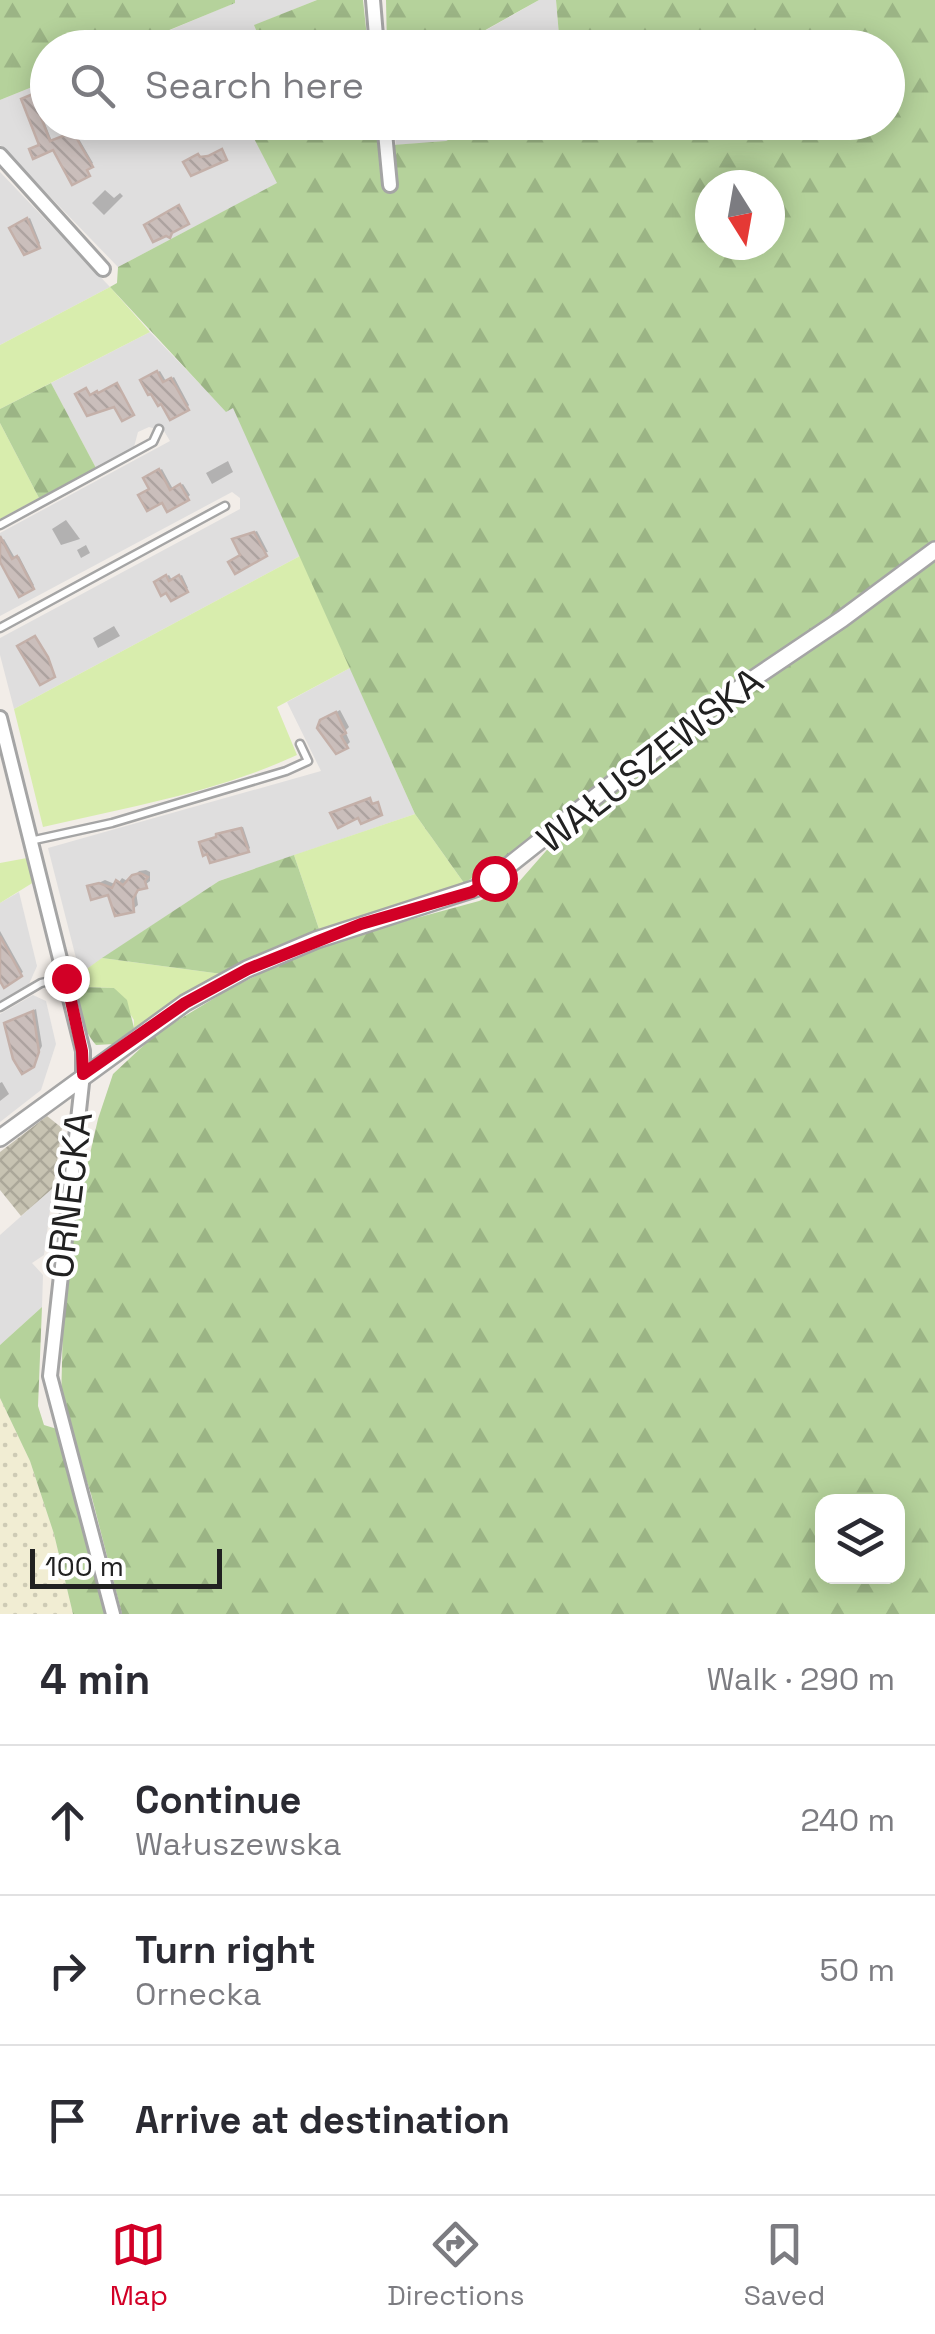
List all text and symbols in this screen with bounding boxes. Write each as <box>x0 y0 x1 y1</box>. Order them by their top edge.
search box <box>30 30 905 140</box>
icon: search <box>65 58 120 113</box>
text: Search here <box>145 61 364 109</box>
north arrow <box>695 170 785 260</box>
street label: WAŁUSZEWSKA <box>527 657 773 863</box>
route start <box>472 856 518 902</box>
route end <box>44 956 90 1002</box>
street label: ORNECKA <box>35 1109 103 1281</box>
map controls <box>815 1494 905 1584</box>
button: layers <box>815 1494 905 1584</box>
scale bar <box>30 1544 222 1588</box>
text: 100 m <box>45 1548 124 1584</box>
text: 4 min <box>40 1653 150 1706</box>
text: Walk · 290 m <box>706 1659 895 1699</box>
text: Continue <box>135 1776 301 1824</box>
icon: ahead <box>40 1793 95 1848</box>
text: 240 m <box>800 1800 895 1840</box>
text: Wałuszewska <box>135 1824 341 1864</box>
text: Turn right <box>135 1926 316 1974</box>
icon: right <box>40 1943 95 1998</box>
text: 50 m <box>820 1950 895 1990</box>
text: Ornecka <box>135 1974 261 2014</box>
icon: arrive <box>40 2093 95 2148</box>
text: Arrive at destination <box>135 2096 510 2144</box>
tab: Map <box>110 2217 168 2313</box>
tab: Directions <box>387 2217 524 2313</box>
tab: Saved <box>744 2217 825 2313</box>

